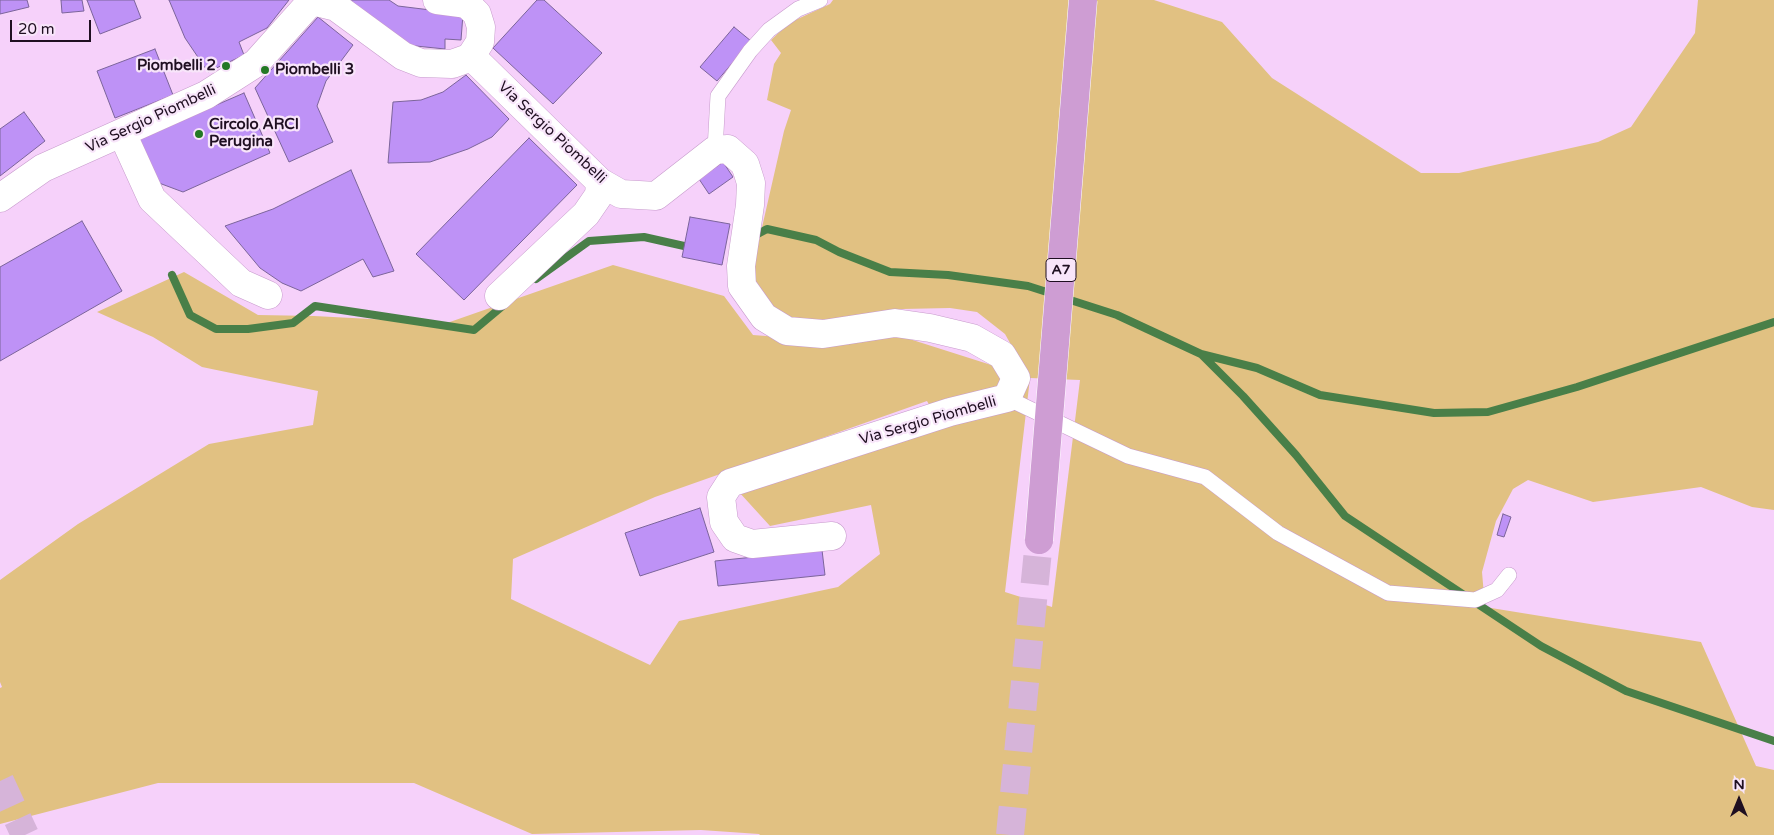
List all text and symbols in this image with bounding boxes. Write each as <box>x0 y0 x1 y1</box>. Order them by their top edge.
scale bar <box>12 10 94 42</box>
text: 20 m <box>18 20 55 38</box>
place label: Piombelli 2 <box>137 57 216 75</box>
marker: Piombelli 2 <box>220 60 232 72</box>
place label: Piombelli 3 <box>275 61 354 79</box>
marker: Piombelli 3 <box>259 64 271 76</box>
street label: Via Sergio Piombelli <box>494 78 610 188</box>
street label: Via Sergio Piombelli <box>83 81 219 157</box>
place label: Circolo ARCI Perugina <box>209 116 299 151</box>
marker: Circolo ARCI Perugina <box>193 128 205 140</box>
road number: A7 <box>1046 258 1076 282</box>
street label: Via Sergio Piombelli <box>857 393 999 449</box>
north arrow <box>1714 775 1764 825</box>
text: N <box>1733 776 1745 793</box>

